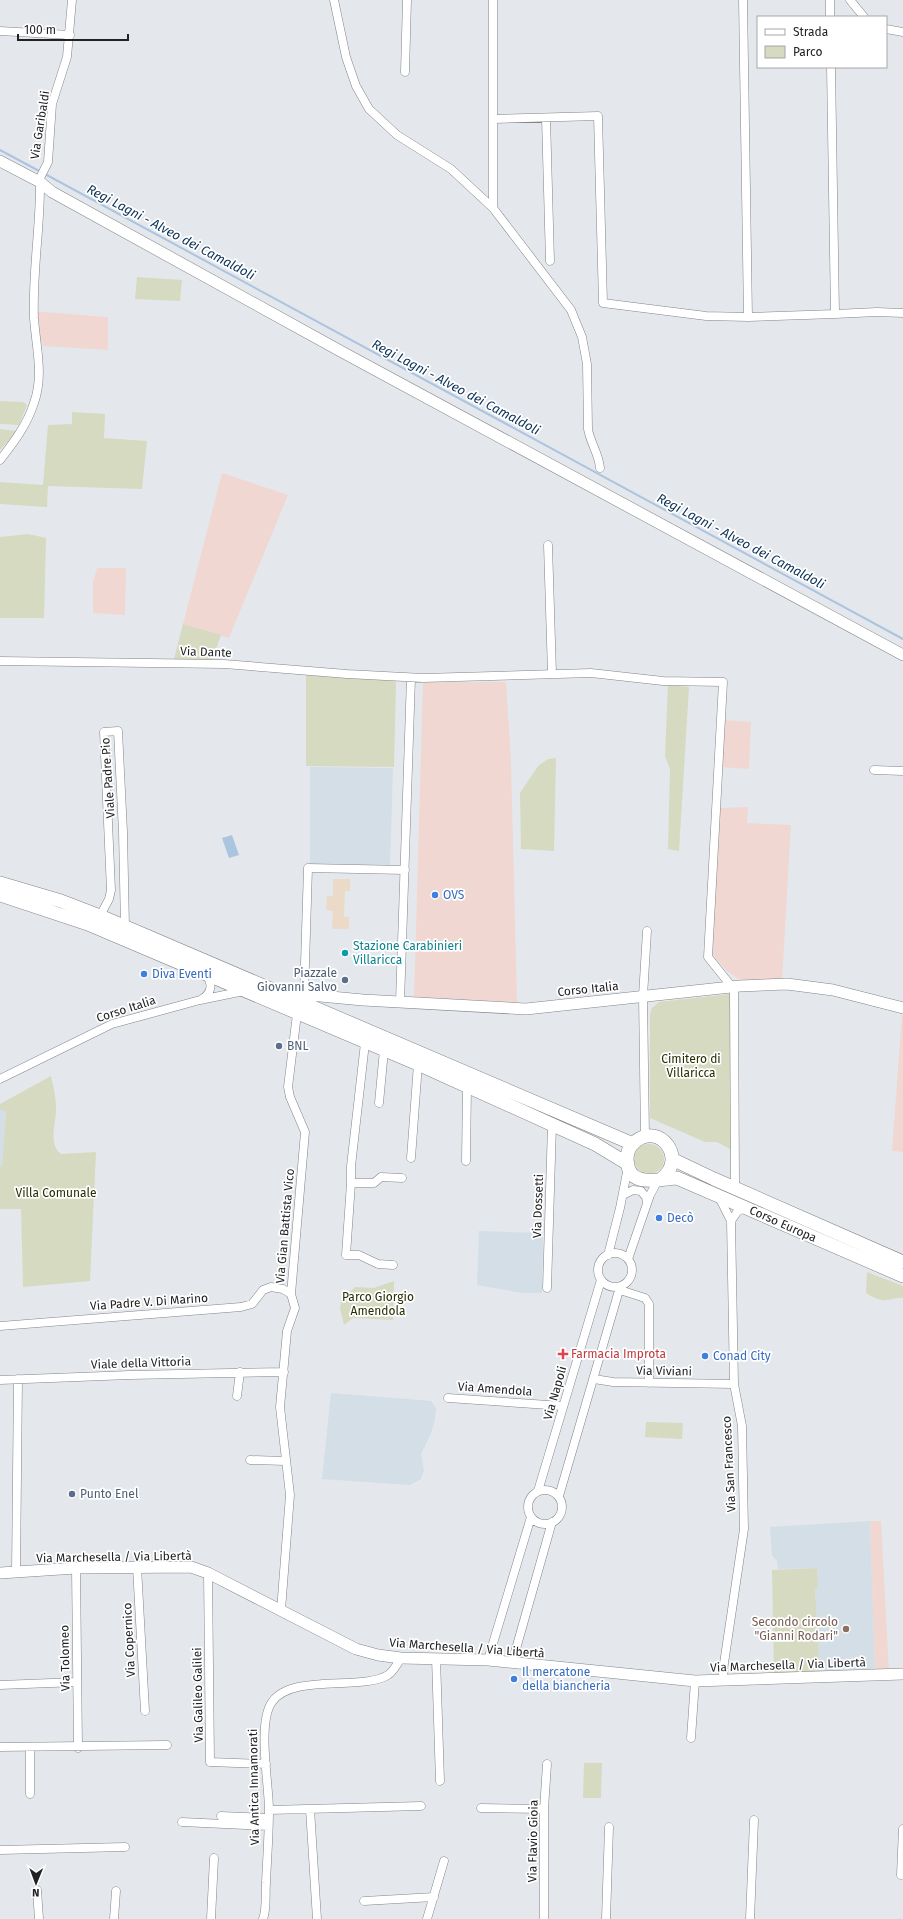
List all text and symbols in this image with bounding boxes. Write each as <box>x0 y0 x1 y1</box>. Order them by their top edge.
scale bar <box>18 16 128 42</box>
legend <box>757 16 887 68</box>
text: 100 m <box>24 23 56 37</box>
text: Strada <box>793 25 828 39</box>
text: Parco <box>793 45 823 59</box>
street label: Via Garibaldi <box>28 90 52 160</box>
water label: Regi Lagni - Alveo dei Camaldoli <box>84 181 258 283</box>
water label: Regi Lagni - Alveo dei Camaldoli <box>369 336 543 438</box>
water label: Regi Lagni - Alveo dei Camaldoli <box>654 490 828 592</box>
street label: Via Dante <box>180 644 232 660</box>
street label: Viale Padre Pio <box>98 737 118 819</box>
place label: OVS <box>443 888 465 902</box>
marker: OVS <box>430 890 440 900</box>
place label: Stazione Carabinieri Villaricca <box>353 939 462 967</box>
marker: Stazione Carabinieri Villaricca <box>340 948 350 958</box>
place label: Piazzale Giovanni Salvo <box>257 966 337 994</box>
place label: Diva Eventi <box>152 967 212 981</box>
marker: Diva Eventi <box>139 969 149 979</box>
marker: Piazzale Giovanni Salvo <box>340 975 350 985</box>
street label: Corso Italia <box>557 979 619 999</box>
street label: Corso Italia <box>95 993 157 1025</box>
place label: BNL <box>287 1039 308 1053</box>
marker: BNL <box>274 1041 284 1051</box>
park label: Cimitero di Villaricca <box>661 1052 721 1080</box>
street label: Via Gian Battista Vico <box>273 1168 297 1284</box>
street label: Via Dossetti <box>530 1174 546 1238</box>
park label: Villa Comunale <box>16 1186 96 1200</box>
street label: Corso Europa <box>747 1203 819 1245</box>
place label: Decò <box>667 1211 694 1225</box>
marker: Decò <box>654 1213 664 1223</box>
park label: Parco Giorgio Amendola <box>342 1290 414 1318</box>
street label: Via Padre V. Di Marino <box>90 1291 208 1313</box>
place label: Farmacia Improta <box>571 1347 666 1361</box>
marker: Farmacia Improta <box>558 1349 568 1359</box>
place label: Conad City <box>713 1349 771 1363</box>
marker: Conad City <box>700 1351 710 1361</box>
street label: Viale della Vittoria <box>91 1354 191 1372</box>
street label: Via Napoli <box>541 1364 569 1422</box>
street label: Via Viviani <box>636 1364 692 1378</box>
street label: Via Amendola <box>457 1379 533 1399</box>
street label: Via San Francesco <box>719 1415 739 1513</box>
place label: Punto Enel <box>80 1487 139 1501</box>
marker: Punto Enel <box>67 1489 77 1499</box>
street label: Via Marchesella / Via Libertà <box>36 1549 192 1565</box>
street label: Via Copernico <box>120 1602 138 1678</box>
place label: Secondo circolo "Gianni Rodari" <box>752 1615 838 1643</box>
marker: Secondo circolo "Gianni Rodari" <box>841 1624 851 1634</box>
street label: Via Tolomeo <box>57 1625 73 1691</box>
street label: Via Marchesella / Via Libertà <box>389 1636 545 1660</box>
street label: Via Galileo Galilei <box>190 1647 206 1743</box>
street label: Via Marchesella / Via Libertà <box>710 1655 866 1675</box>
place label: Il mercatone della biancheria <box>522 1665 610 1693</box>
marker: Il mercatone della biancheria <box>509 1674 519 1684</box>
street label: Via Antica Innamorati <box>246 1729 262 1845</box>
street label: Via Flavio Gioia <box>525 1800 541 1882</box>
north arrow <box>16 1863 56 1903</box>
text: N <box>32 1886 40 1899</box>

